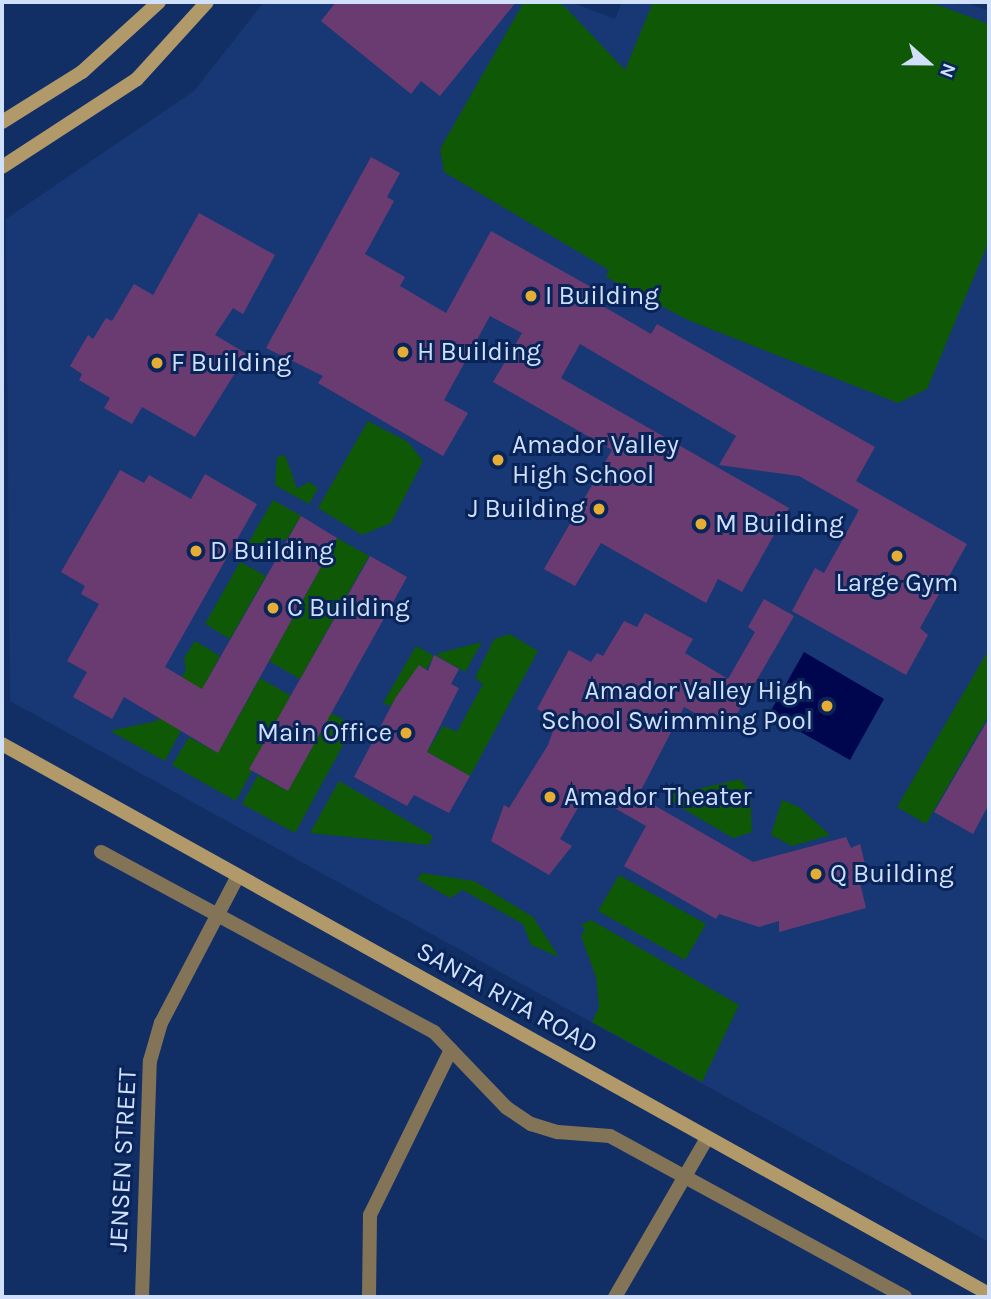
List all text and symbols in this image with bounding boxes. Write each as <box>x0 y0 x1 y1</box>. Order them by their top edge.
north arrow <box>893 28 963 98</box>
text: N <box>935 60 960 81</box>
place label: I Building <box>545 280 659 312</box>
marker: I Building <box>523 288 539 304</box>
place label: H Building <box>417 336 541 368</box>
marker: H Building <box>395 344 411 360</box>
place label: F Building <box>171 347 291 379</box>
marker: F Building <box>149 355 165 371</box>
place label: Amador Valley High School <box>512 429 679 490</box>
marker: Amador Valley High School <box>490 452 506 468</box>
place label: J Building <box>468 493 585 525</box>
marker: J Building <box>591 501 607 517</box>
place label: M Building <box>715 508 844 540</box>
marker: M Building <box>693 516 709 532</box>
place label: D Building <box>210 535 334 567</box>
marker: D Building <box>188 543 204 559</box>
marker: Large Gym <box>889 548 905 564</box>
place label: Large Gym <box>836 567 958 599</box>
place label: C Building <box>287 592 410 624</box>
marker: C Building <box>265 600 281 616</box>
place label: Amador Valley High School Swimming Pool <box>541 675 813 736</box>
marker: Amador Valley High School Swimming Pool <box>819 698 835 714</box>
place label: Main Office <box>257 717 392 749</box>
marker: Main Office <box>398 725 414 741</box>
place label: Amador Theater <box>564 781 752 813</box>
marker: Amador Theater <box>542 789 558 805</box>
place label: Q Building <box>830 858 954 890</box>
marker: Q Building <box>808 866 824 882</box>
street label: SANTA RITA ROAD <box>411 935 603 1061</box>
street label: JENSEN STREET <box>103 1067 143 1253</box>

